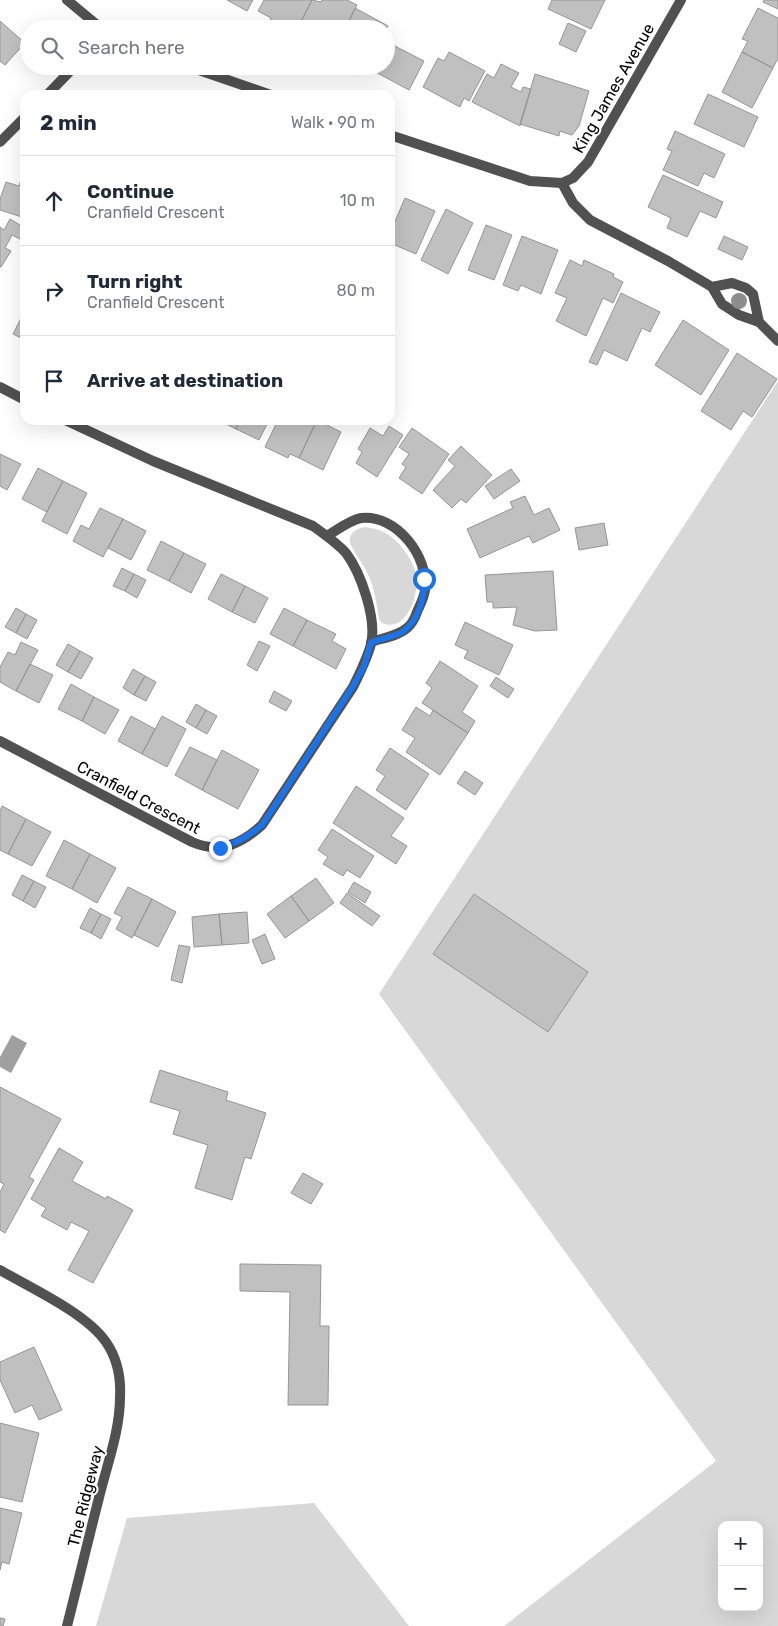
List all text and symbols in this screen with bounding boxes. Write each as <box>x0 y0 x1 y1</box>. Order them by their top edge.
search box <box>20 20 395 75</box>
street label: King James Avenue <box>569 20 658 156</box>
icon: search <box>38 34 66 62</box>
text: Search here <box>78 36 185 59</box>
text: 2 min <box>40 110 97 135</box>
text: Walk · 90 m <box>291 113 375 132</box>
text: Continue <box>87 180 174 203</box>
icon: ahead <box>40 187 68 215</box>
text: 10 m <box>340 191 375 210</box>
text: Cranfield Crescent <box>87 203 224 222</box>
text: Turn right <box>87 270 182 293</box>
icon: right <box>40 277 68 305</box>
text: 80 m <box>337 281 375 300</box>
text: Cranfield Crescent <box>87 293 224 312</box>
icon: arrive <box>40 367 68 395</box>
text: Arrive at destination <box>87 369 283 392</box>
route start <box>413 568 436 591</box>
street label: Cranfield Crescent <box>74 757 204 838</box>
route end <box>209 837 232 860</box>
street label: The Ridgeway <box>64 1443 107 1549</box>
map controls <box>718 1521 763 1611</box>
button: + <box>718 1521 763 1566</box>
button: − <box>718 1566 763 1611</box>

